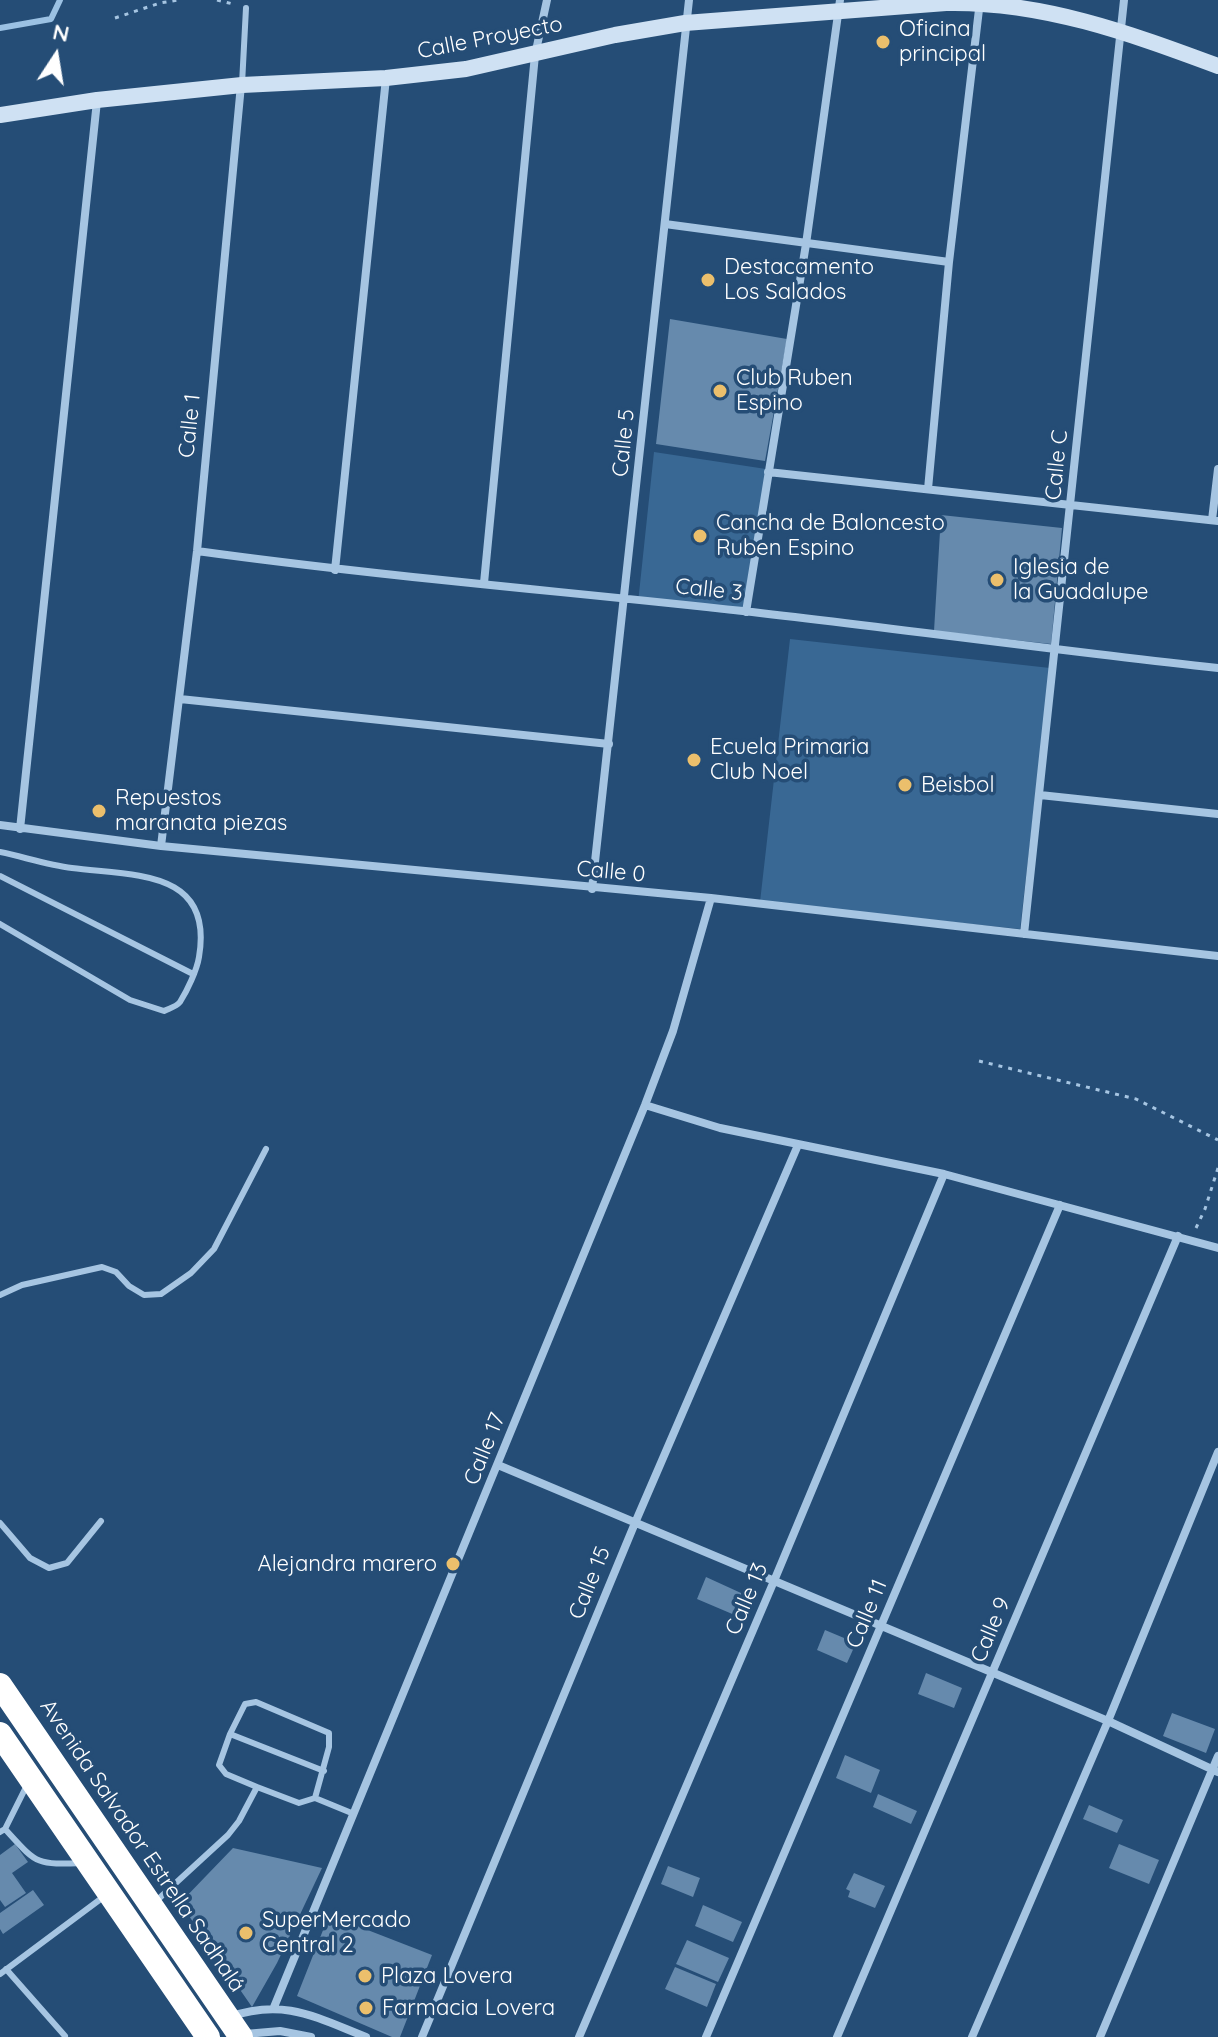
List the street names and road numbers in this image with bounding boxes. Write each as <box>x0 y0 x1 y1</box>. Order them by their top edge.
street label: Calle Proyecto <box>415 11 565 65</box>
street label: Calle 1 <box>174 393 206 459</box>
street label: Calle 5 <box>607 408 641 478</box>
street label: Calle C <box>1040 429 1074 501</box>
street label: Calle 3 <box>674 573 744 607</box>
street label: Calle 0 <box>575 856 647 888</box>
street label: Calle 17 <box>459 1409 511 1489</box>
street label: Calle 15 <box>563 1543 617 1623</box>
street label: Calle 13 <box>720 1559 774 1639</box>
street label: Calle 11 <box>841 1576 893 1652</box>
street label: Calle 9 <box>966 1593 1016 1667</box>
street label: Avenida Salvador Estrella Sadhalá <box>34 1695 250 1997</box>

